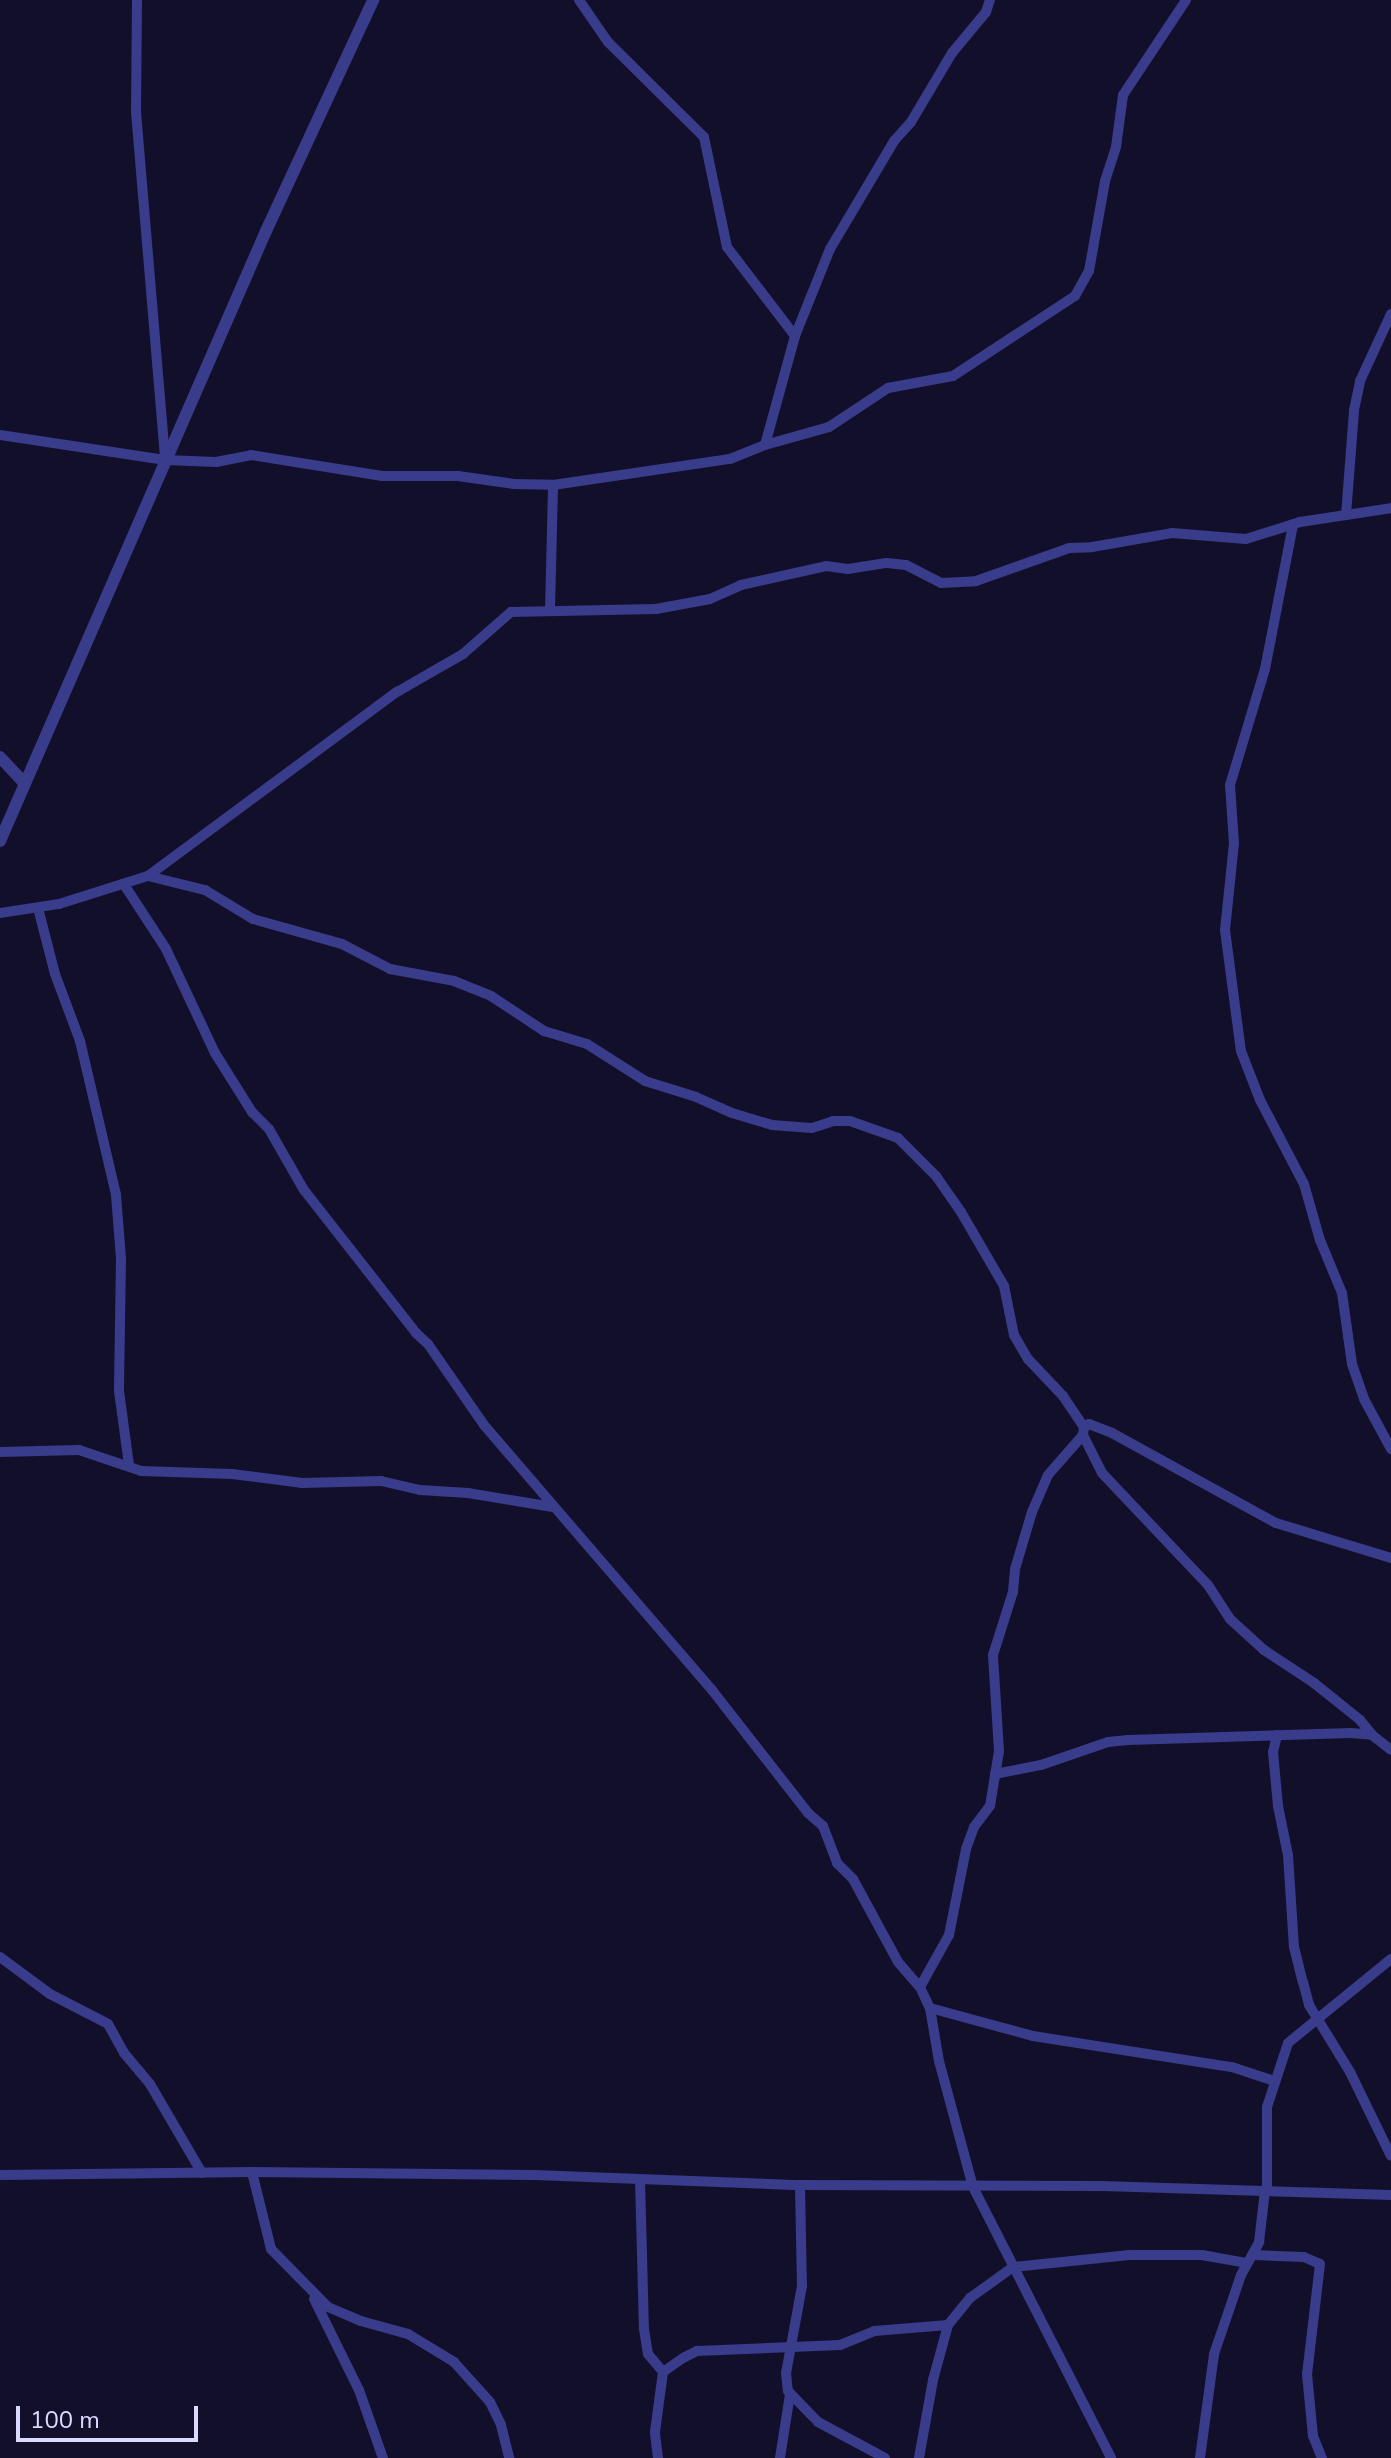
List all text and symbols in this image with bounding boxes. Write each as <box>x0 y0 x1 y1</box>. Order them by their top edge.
scale bar <box>20 2390 202 2440</box>
text: 100 m <box>30 2404 100 2436</box>

